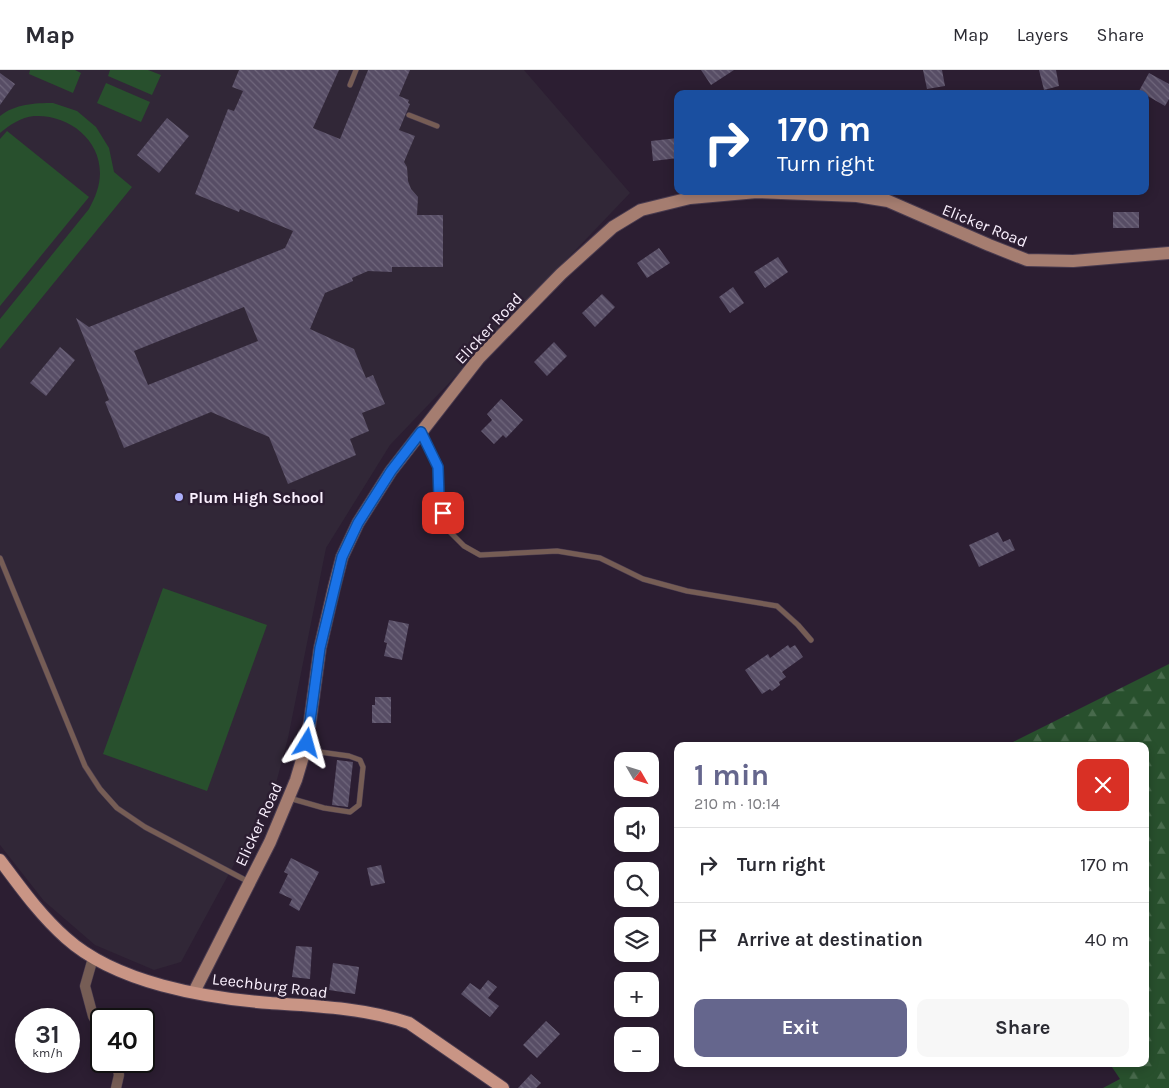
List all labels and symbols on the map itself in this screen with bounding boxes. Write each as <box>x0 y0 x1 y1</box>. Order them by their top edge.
street label: Elicker Road <box>939 200 1030 251</box>
street label: Elicker Road <box>451 289 526 368</box>
place label: Plum High School <box>189 488 324 507</box>
marker: Plum High School <box>173 491 185 503</box>
pin <box>422 492 464 534</box>
position arrow <box>280 716 332 768</box>
north arrow <box>614 752 659 798</box>
street label: Elicker Road <box>231 779 286 869</box>
street label: Leechburg Road <box>211 969 329 1002</box>
speed limit sign: 40 <box>90 1008 155 1073</box>

